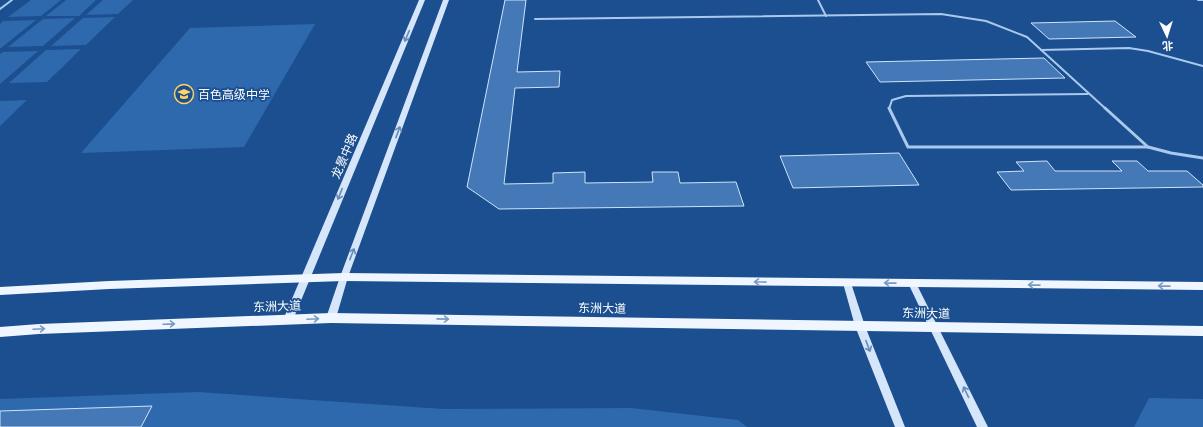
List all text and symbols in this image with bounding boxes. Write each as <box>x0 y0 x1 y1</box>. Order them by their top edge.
north arrow <box>1147 16 1187 56</box>
one-way arrow <box>403 29 410 41</box>
text: 北 <box>1162 39 1174 53</box>
school or university icon: 百色高级中学 <box>173 83 195 105</box>
place label: 百色高级中学 <box>198 87 270 102</box>
one-way arrow <box>394 127 402 139</box>
street label: 龙景中路 <box>328 131 360 181</box>
one-way arrow <box>336 188 344 200</box>
one-way arrow <box>349 248 357 260</box>
one-way arrow <box>754 278 767 286</box>
one-way arrow <box>884 279 897 287</box>
one-way arrow <box>1028 281 1041 289</box>
one-way arrow <box>1158 282 1171 290</box>
street label: 东洲大道 <box>253 298 301 314</box>
street label: 东洲大道 <box>578 300 626 316</box>
street label: 东洲大道 <box>902 305 950 321</box>
one-way arrow <box>306 315 319 322</box>
one-way arrow <box>436 315 449 323</box>
one-way arrow <box>162 320 175 328</box>
one-way arrow <box>32 325 45 333</box>
one-way arrow <box>865 340 873 352</box>
one-way arrow <box>962 386 969 398</box>

